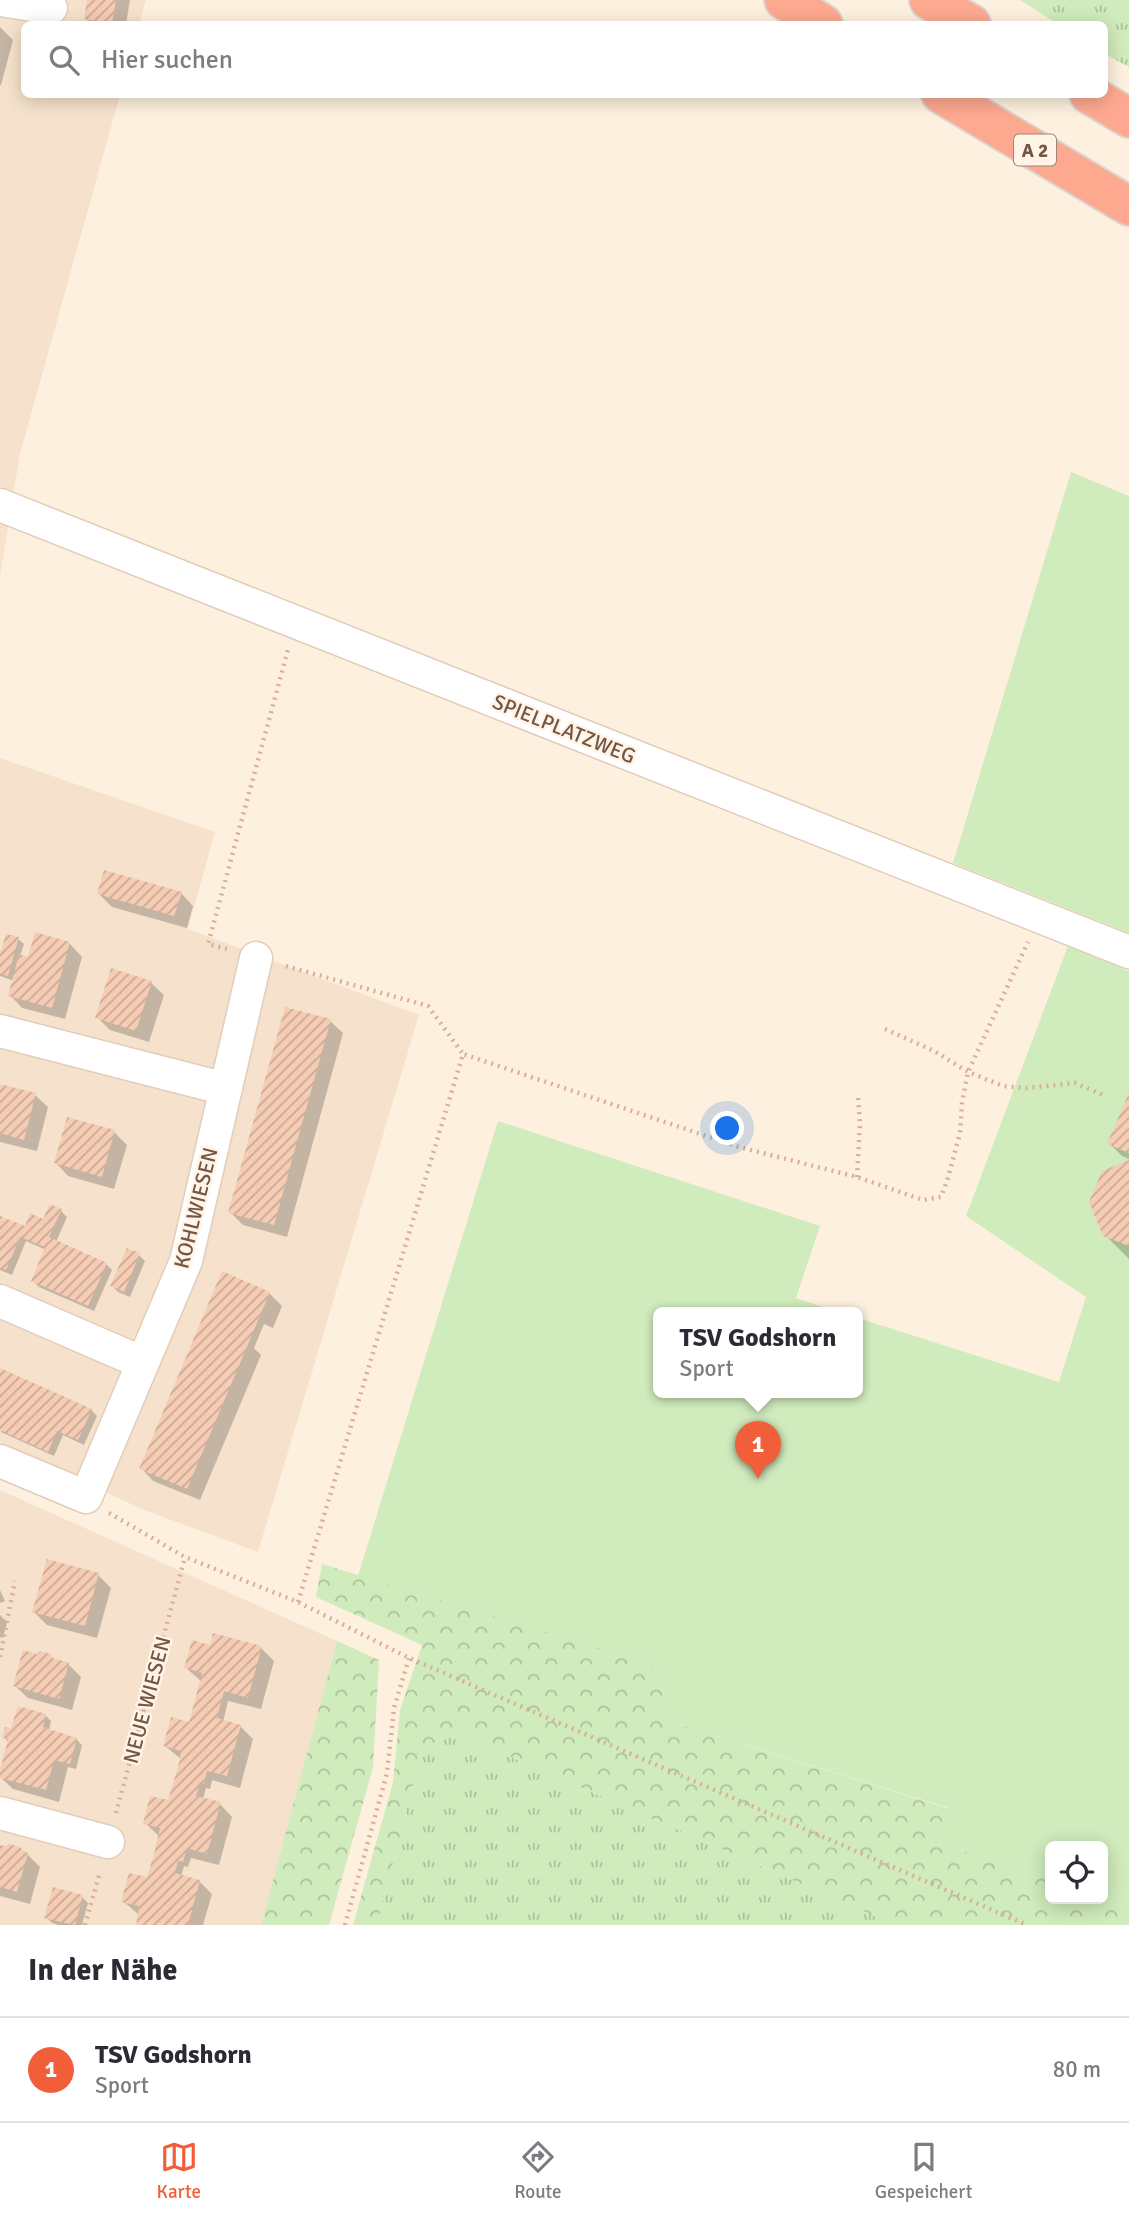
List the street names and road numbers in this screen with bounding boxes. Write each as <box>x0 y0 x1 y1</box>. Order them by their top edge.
road number: A 2 <box>1014 134 1056 166</box>
street label: SPIELPLATZWEG <box>489 688 639 770</box>
street label: KOHLWIESEN <box>168 1145 224 1271</box>
street label: NEUE WIESEN <box>118 1634 176 1766</box>

